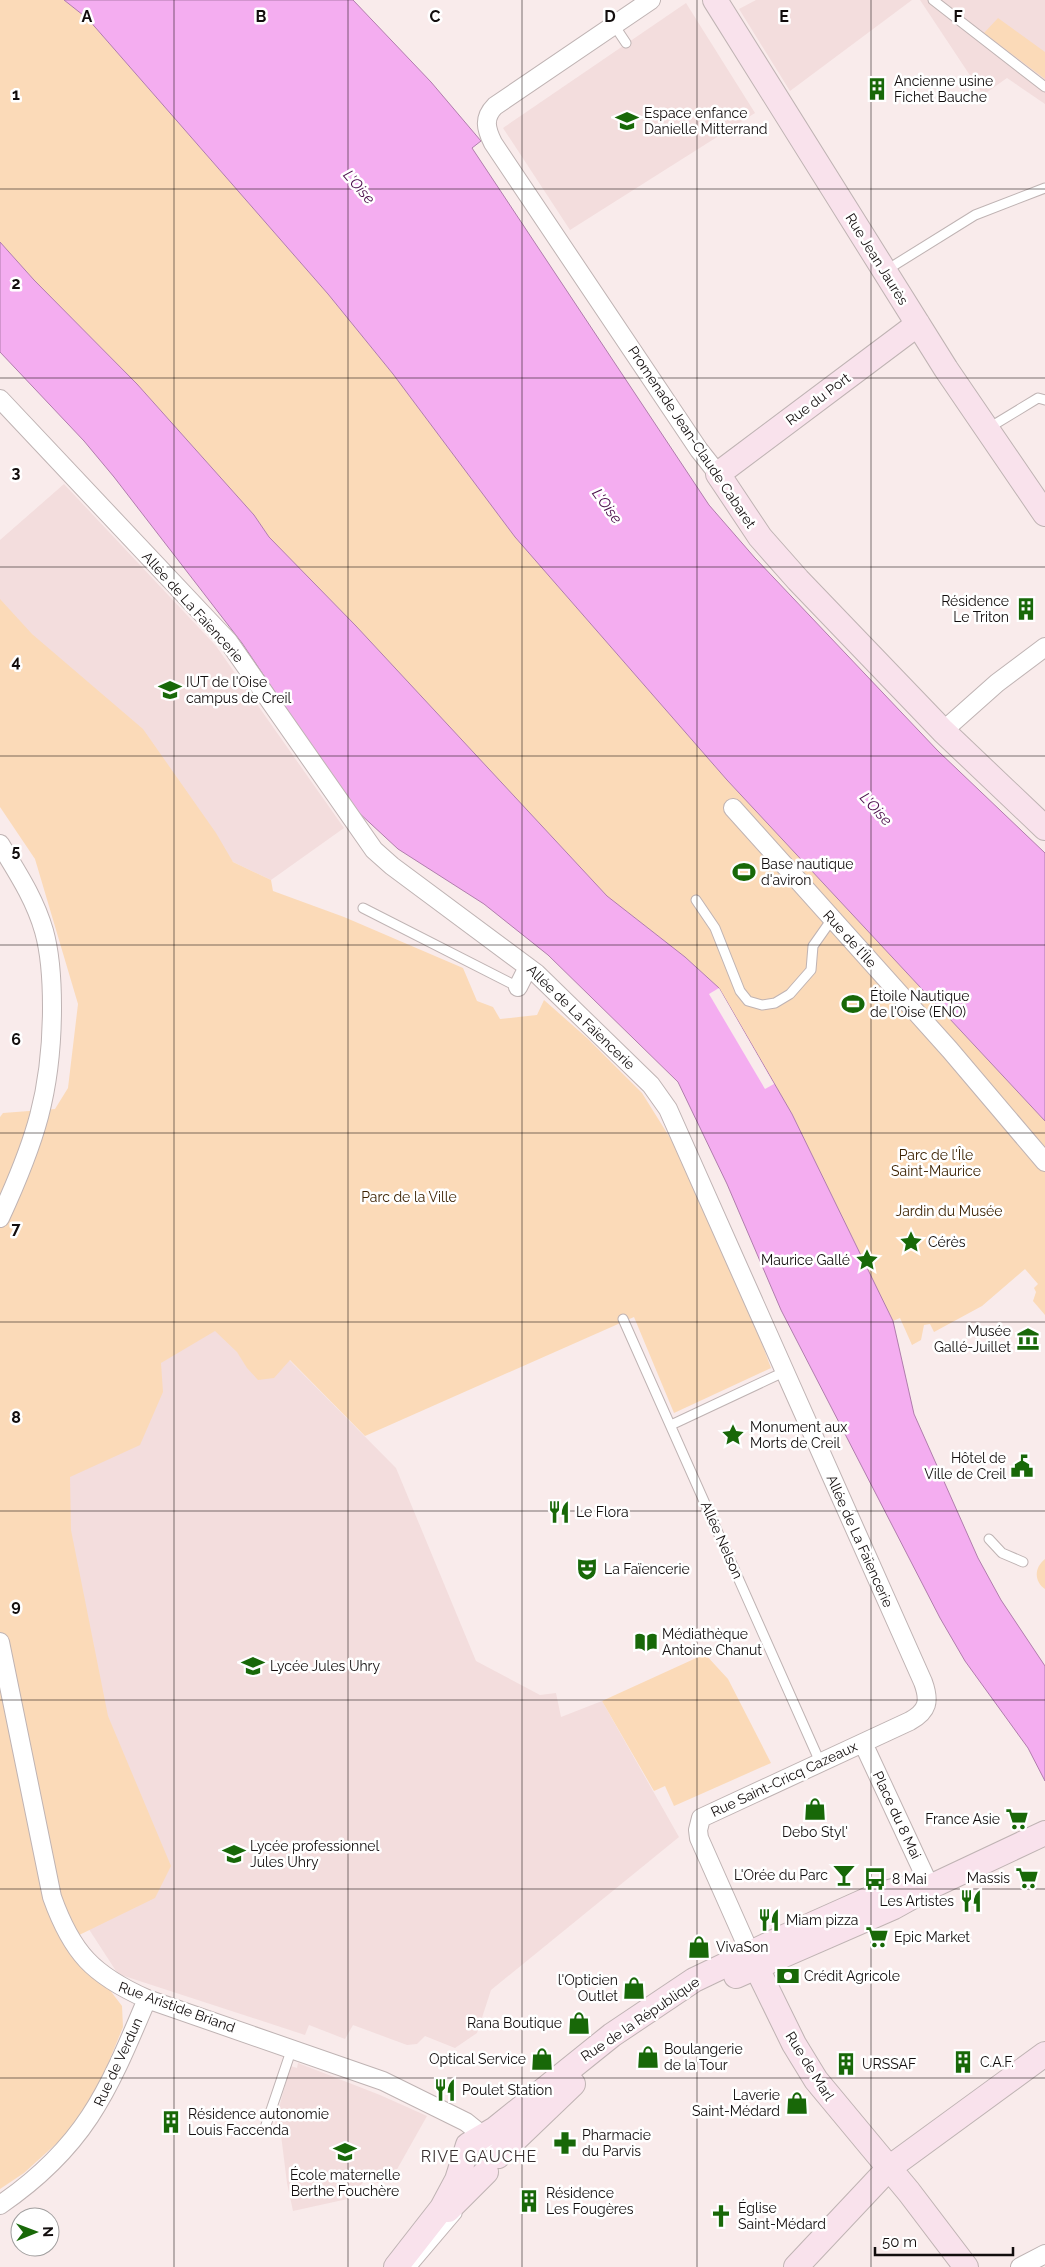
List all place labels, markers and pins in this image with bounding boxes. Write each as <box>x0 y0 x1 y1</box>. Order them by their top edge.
place label: Ancienne usine Fichet Bauche <box>894 73 993 105</box>
building icon: Ancienne usine Fichet Bauche <box>864 76 890 102</box>
place label: Espace enfance Danielle Mitterrand <box>644 105 768 137</box>
school or university icon: Espace enfance Danielle Mitterrand <box>614 108 640 134</box>
place label: Résidence Le Triton <box>941 593 1009 625</box>
building icon: Résidence Le Triton <box>1013 596 1039 622</box>
place label: IUT de l'Oise campus de Creil <box>186 674 292 706</box>
school or university icon: IUT de l'Oise campus de Creil <box>157 677 183 703</box>
place label: Base nautique d'aviron <box>761 856 854 888</box>
sports icon: Base nautique d'aviron <box>731 859 757 885</box>
place label: Étoile Nautique de l'Oise (ENO) <box>870 987 970 1020</box>
sports icon: Étoile Nautique de l'Oise (ENO) <box>840 991 866 1017</box>
place icon: Cérès <box>898 1229 924 1255</box>
place label: Cérès <box>928 1234 966 1250</box>
place icon: Maurice Gallé <box>854 1247 880 1273</box>
place label: Maurice Gallé <box>761 1252 850 1268</box>
place label: Musée Gallé-Juillet <box>934 1323 1011 1355</box>
museum icon: Musée Gallé-Juillet <box>1015 1326 1041 1352</box>
place label: Monument aux Morts de Creil <box>750 1419 847 1451</box>
place icon: Monument aux Morts de Creil <box>720 1422 746 1448</box>
place label: Hôtel de Ville de Creil <box>924 1450 1006 1482</box>
public building icon: Hôtel de Ville de Creil <box>1009 1453 1035 1479</box>
restaurant icon: Le Flora <box>546 1499 572 1525</box>
place label: Le Flora <box>576 1504 629 1520</box>
theatre icon: La Faïencerie <box>574 1556 600 1582</box>
place label: La Faïencerie <box>604 1561 690 1577</box>
place label: Médiathèque Antoine Chanut <box>662 1626 762 1658</box>
library icon: Médiathèque Antoine Chanut <box>633 1629 659 1655</box>
school or university icon: Lycée Jules Uhry <box>240 1653 266 1679</box>
place label: Lycée Jules Uhry <box>270 1658 381 1674</box>
shop icon: Debo Styl' <box>802 1796 828 1822</box>
supermarket icon: France Asie <box>1004 1806 1030 1832</box>
place label: France Asie <box>925 1811 1000 1827</box>
place label: Debo Styl' <box>782 1824 848 1840</box>
place label: Lycée professionnel Jules Uhry <box>250 1838 380 1870</box>
school or university icon: Lycée professionnel Jules Uhry <box>221 1841 247 1867</box>
bar icon: L'Orée du Parc <box>831 1862 857 1888</box>
supermarket icon: Massis <box>1014 1865 1040 1891</box>
bus stop icon: 8 Mai <box>862 1866 888 1892</box>
place label: L'Orée du Parc <box>734 1867 828 1883</box>
place label: Massis <box>967 1870 1010 1886</box>
place label: 8 Mai <box>892 1871 927 1887</box>
restaurant icon: Les Artistes <box>958 1888 984 1914</box>
place label: Les Artistes <box>879 1893 954 1909</box>
restaurant icon: Miam pizza <box>756 1907 782 1933</box>
place label: Miam pizza <box>786 1912 859 1928</box>
supermarket icon: Epic Market <box>864 1924 890 1950</box>
place label: Epic Market <box>894 1929 970 1945</box>
shop icon: VivaSon <box>686 1934 712 1960</box>
place label: VivaSon <box>716 1939 768 1955</box>
bank icon: Crédit Agricole <box>775 1963 801 1989</box>
place label: Crédit Agricole <box>804 1968 900 1984</box>
place label: l'Opticien Outlet <box>558 1972 618 2004</box>
shop icon: l'Opticien Outlet <box>621 1975 647 2001</box>
shop icon: Rana Boutique <box>566 2010 592 2036</box>
place label: Rana Boutique <box>467 2015 562 2031</box>
place label: Boulangerie de la Tour <box>664 2041 743 2073</box>
shop icon: Boulangerie de la Tour <box>635 2044 661 2070</box>
shop icon: Optical Service <box>529 2046 555 2072</box>
building icon: C.A.F. <box>950 2049 976 2075</box>
place label: Optical Service <box>429 2051 526 2067</box>
building icon: URSSAF <box>833 2051 859 2077</box>
place label: C.A.F. <box>980 2054 1014 2070</box>
place label: URSSAF <box>862 2056 916 2072</box>
restaurant icon: Poulet Station <box>432 2077 458 2103</box>
place label: Poulet Station <box>462 2082 552 2098</box>
place label: Laverie Saint-Médard <box>692 2087 780 2119</box>
shop icon: Laverie Saint-Médard <box>784 2090 810 2116</box>
place label: Résidence autonomie Louis Faccenda <box>188 2106 329 2138</box>
building icon: Résidence autonomie Louis Faccenda <box>158 2109 184 2135</box>
place label: Pharmacie du Parvis <box>582 2127 651 2159</box>
pharmacy icon: Pharmacie du Parvis <box>552 2130 578 2156</box>
school or university icon: École maternelle Berthe Fouchère <box>332 2139 358 2165</box>
place label: École maternelle Berthe Fouchère <box>290 2166 400 2199</box>
place label: Résidence Les Fougères <box>546 2185 634 2217</box>
building icon: Résidence Les Fougères <box>516 2188 542 2214</box>
place label: Église Saint-Médard <box>738 2199 826 2232</box>
church icon: Église Saint-Médard <box>708 2203 734 2229</box>

